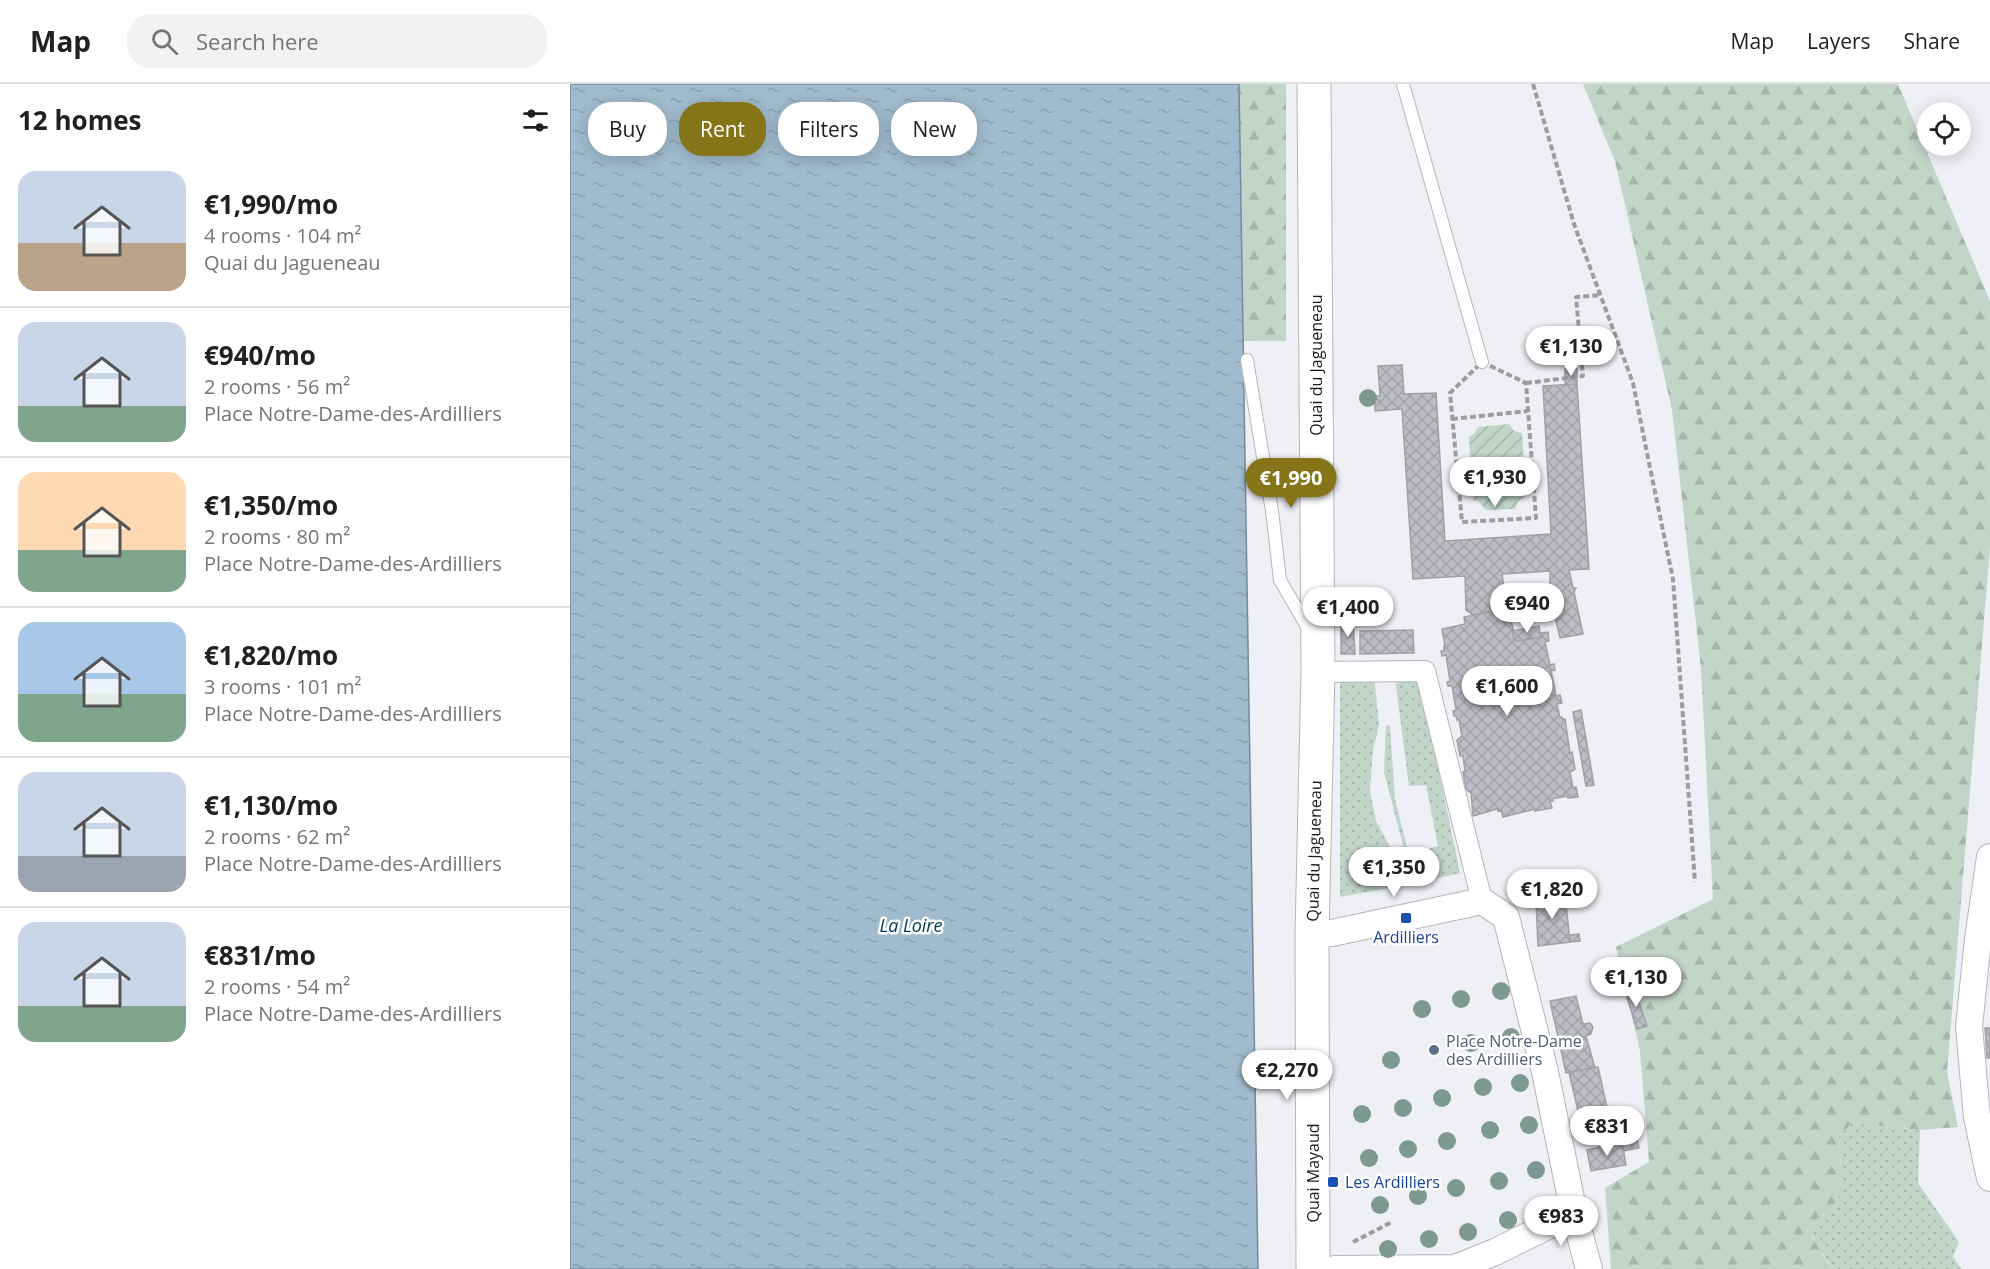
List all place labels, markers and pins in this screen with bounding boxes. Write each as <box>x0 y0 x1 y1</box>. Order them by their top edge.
pin: €1,130 <box>1522 326 1620 377</box>
pin: €1,930 <box>1446 457 1544 508</box>
pin: €1,990 <box>1242 458 1340 509</box>
pin: €940 <box>1491 583 1563 634</box>
pin: €1,400 <box>1299 587 1397 638</box>
pin: €1,600 <box>1458 666 1556 717</box>
pin: €1,350 <box>1345 847 1443 898</box>
pin: €1,820 <box>1503 869 1601 920</box>
marker: Ardilliers <box>1399 911 1413 925</box>
place label: Ardilliers <box>1373 926 1439 948</box>
pin: €1,130 <box>1587 957 1685 1008</box>
place label: Place Notre-Dame des Ardilliers <box>1446 1030 1582 1070</box>
marker: Place Notre-Dame des Ardilliers <box>1427 1043 1441 1057</box>
pin: €2,270 <box>1238 1050 1336 1101</box>
pin: €831 <box>1571 1106 1643 1157</box>
place label: Les Ardilliers <box>1345 1171 1440 1193</box>
marker: Les Ardilliers <box>1326 1175 1340 1189</box>
pin: €983 <box>1525 1196 1597 1247</box>

